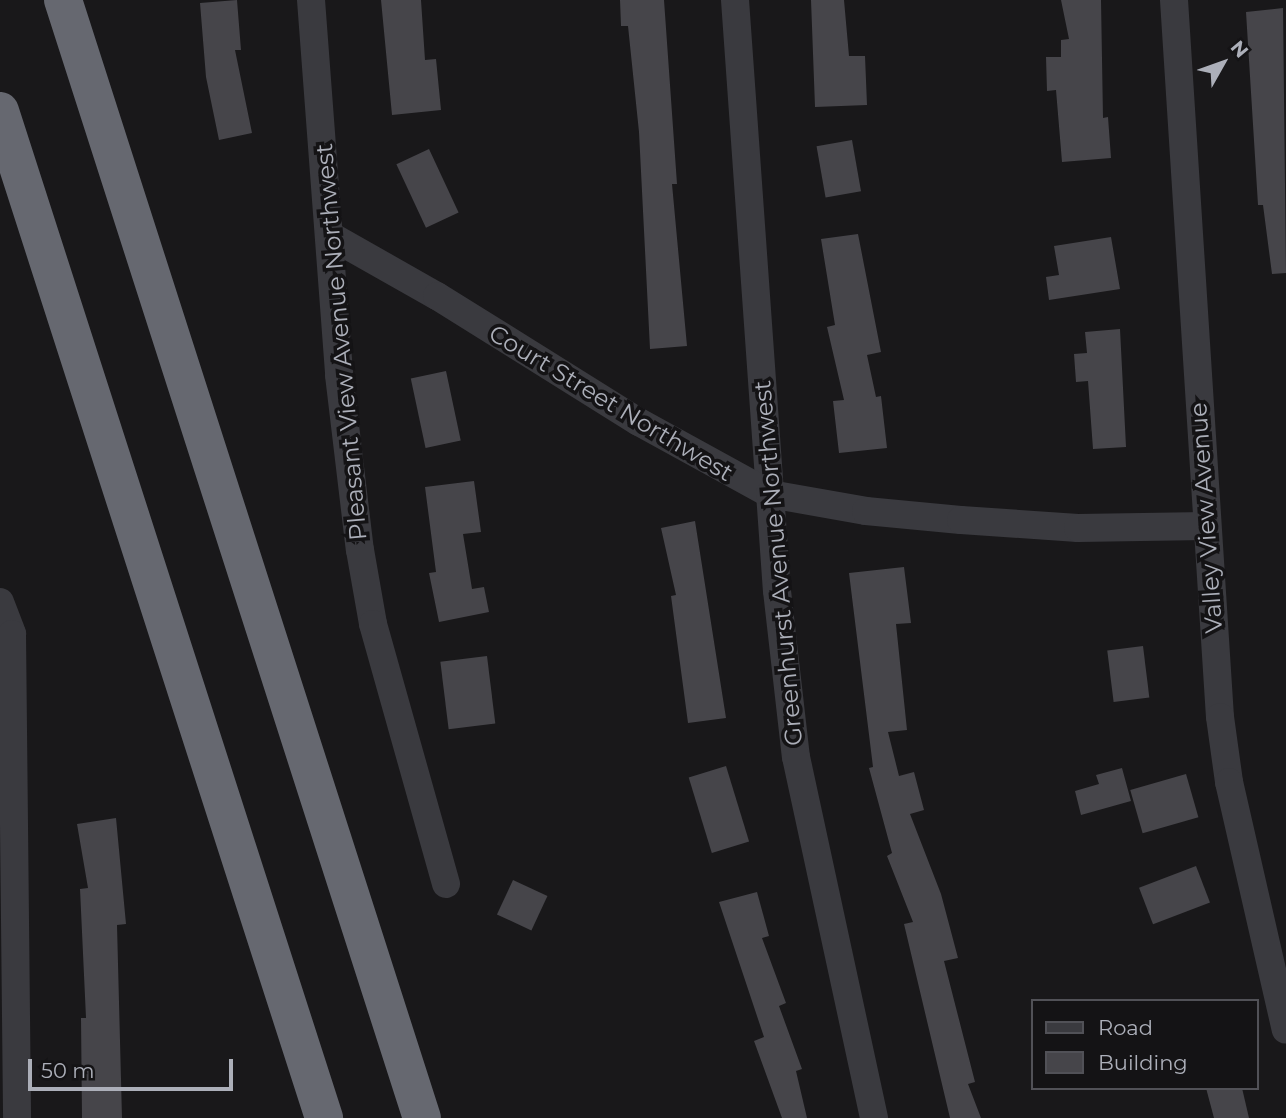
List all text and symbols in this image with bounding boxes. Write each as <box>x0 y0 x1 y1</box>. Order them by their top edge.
north arrow <box>1188 28 1258 98</box>
text: N <box>1226 36 1253 62</box>
street label: Pleasant View Avenue Northwest <box>309 142 373 542</box>
street label: Court Street Northwest <box>484 319 738 487</box>
street label: Greenhurst Avenue Northwest <box>748 379 808 747</box>
street label: Valley View Avenue <box>1184 402 1228 634</box>
legend <box>1030 999 1258 1090</box>
text: Road <box>1098 1015 1153 1040</box>
scale bar <box>32 1044 236 1088</box>
text: Building <box>1098 1050 1188 1075</box>
text: 50 m <box>41 1058 95 1083</box>

